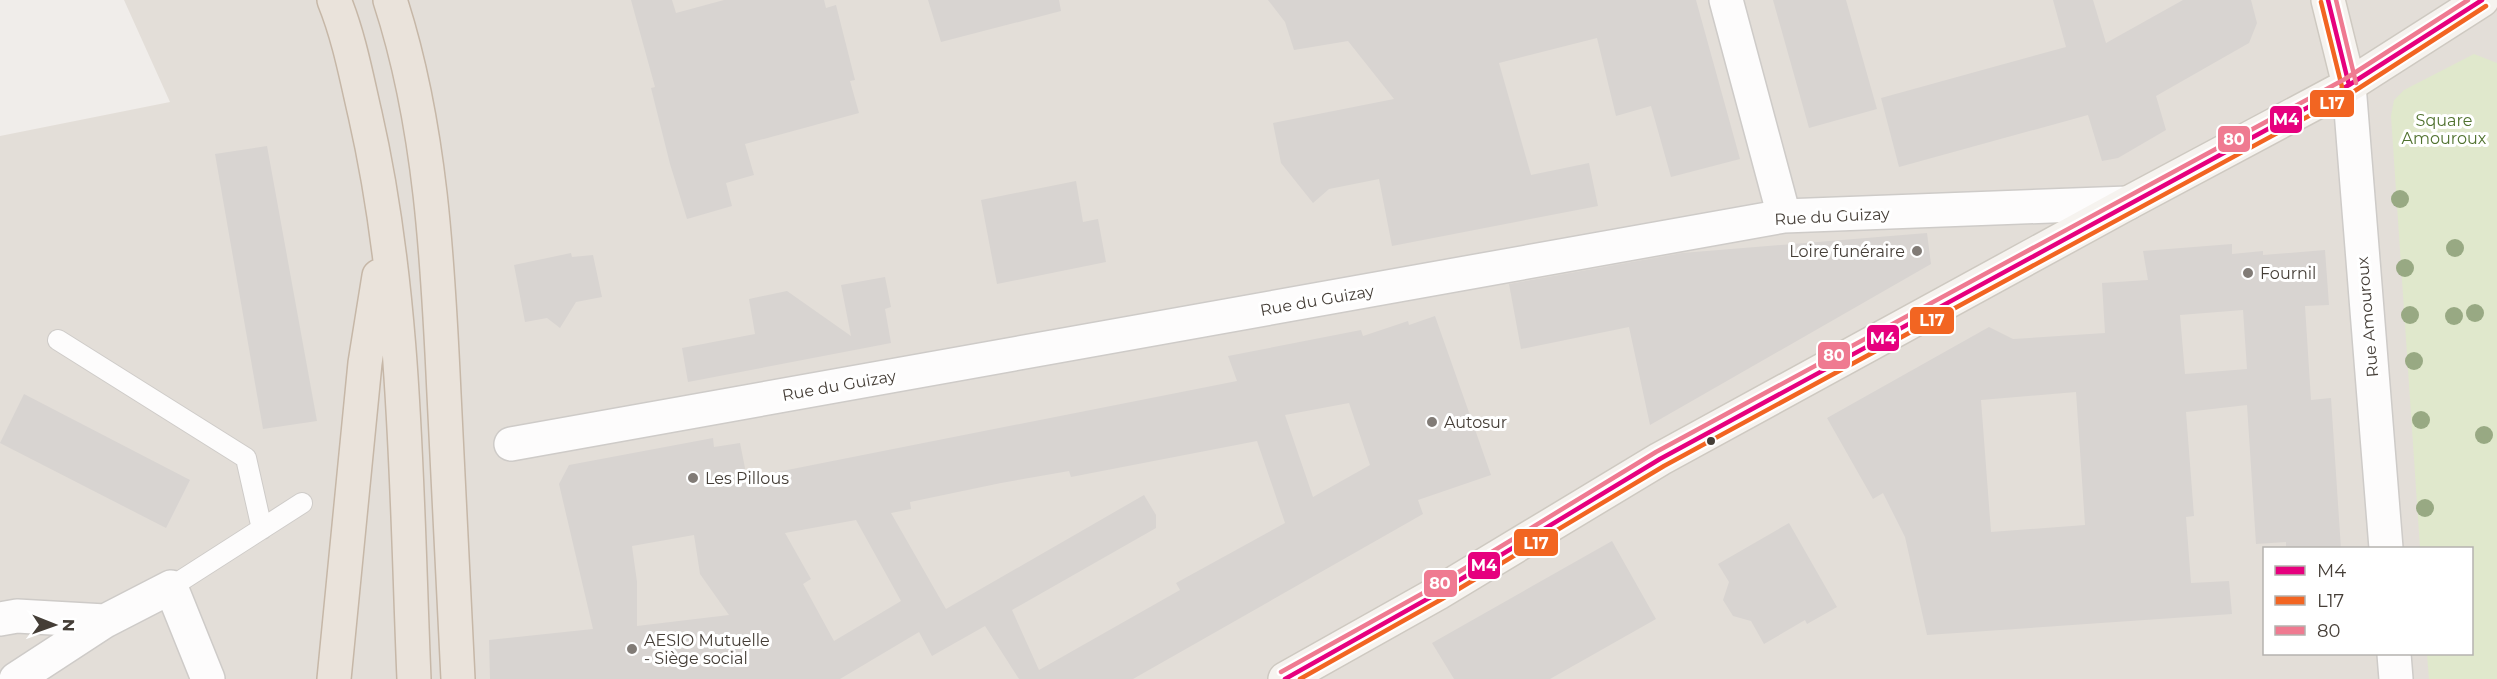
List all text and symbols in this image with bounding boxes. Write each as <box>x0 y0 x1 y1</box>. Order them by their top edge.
line badge: L17 <box>2309 89 2355 118</box>
text: L17 <box>2319 94 2345 113</box>
line badge: M4 <box>2269 105 2303 134</box>
text: M4 <box>2273 110 2299 129</box>
park label: Square Amouroux <box>2402 111 2487 148</box>
line badge: 80 <box>2217 125 2251 153</box>
text: 80 <box>2223 130 2245 149</box>
street label: Rue du Guizay <box>1774 204 1890 229</box>
place label: Loire funéraire <box>1789 242 1905 261</box>
marker: Loire funéraire <box>1910 244 1924 258</box>
street label: Rue Amouroux <box>2353 255 2382 378</box>
place label: Fournil <box>2260 264 2316 283</box>
marker: Fournil <box>2241 266 2255 280</box>
street label: Rue du Guizay <box>1259 281 1376 320</box>
line badge: L17 <box>1909 306 1955 335</box>
text: L17 <box>1919 311 1945 330</box>
line badge: M4 <box>1866 324 1900 352</box>
text: M4 <box>1870 329 1896 348</box>
line badge: 80 <box>1817 341 1851 370</box>
text: 80 <box>1823 346 1845 365</box>
street label: Rue du Guizay <box>781 366 898 405</box>
place label: Autosur <box>1444 413 1507 432</box>
marker: Autosur <box>1425 415 1439 429</box>
unlabelled marker <box>1705 435 1717 447</box>
place label: Les Pillous <box>705 469 789 488</box>
marker: Les Pillous <box>686 471 700 485</box>
line badge: L17 <box>1513 528 1559 557</box>
text: L17 <box>1523 534 1549 553</box>
legend <box>2263 547 2473 655</box>
line badge: M4 <box>1467 551 1501 580</box>
text: M4 <box>1471 556 1497 575</box>
text: M4 <box>2317 560 2346 582</box>
line badge: 80 <box>1423 569 1458 598</box>
text: 80 <box>1429 574 1451 593</box>
text: L17 <box>2317 590 2344 612</box>
north arrow <box>24 595 84 655</box>
text: N <box>59 619 78 632</box>
text: 80 <box>2317 620 2340 642</box>
place label: AESIO Mutuelle - Siège social <box>644 631 770 668</box>
marker: AESIO Mutuelle - Siège social <box>625 642 639 656</box>

